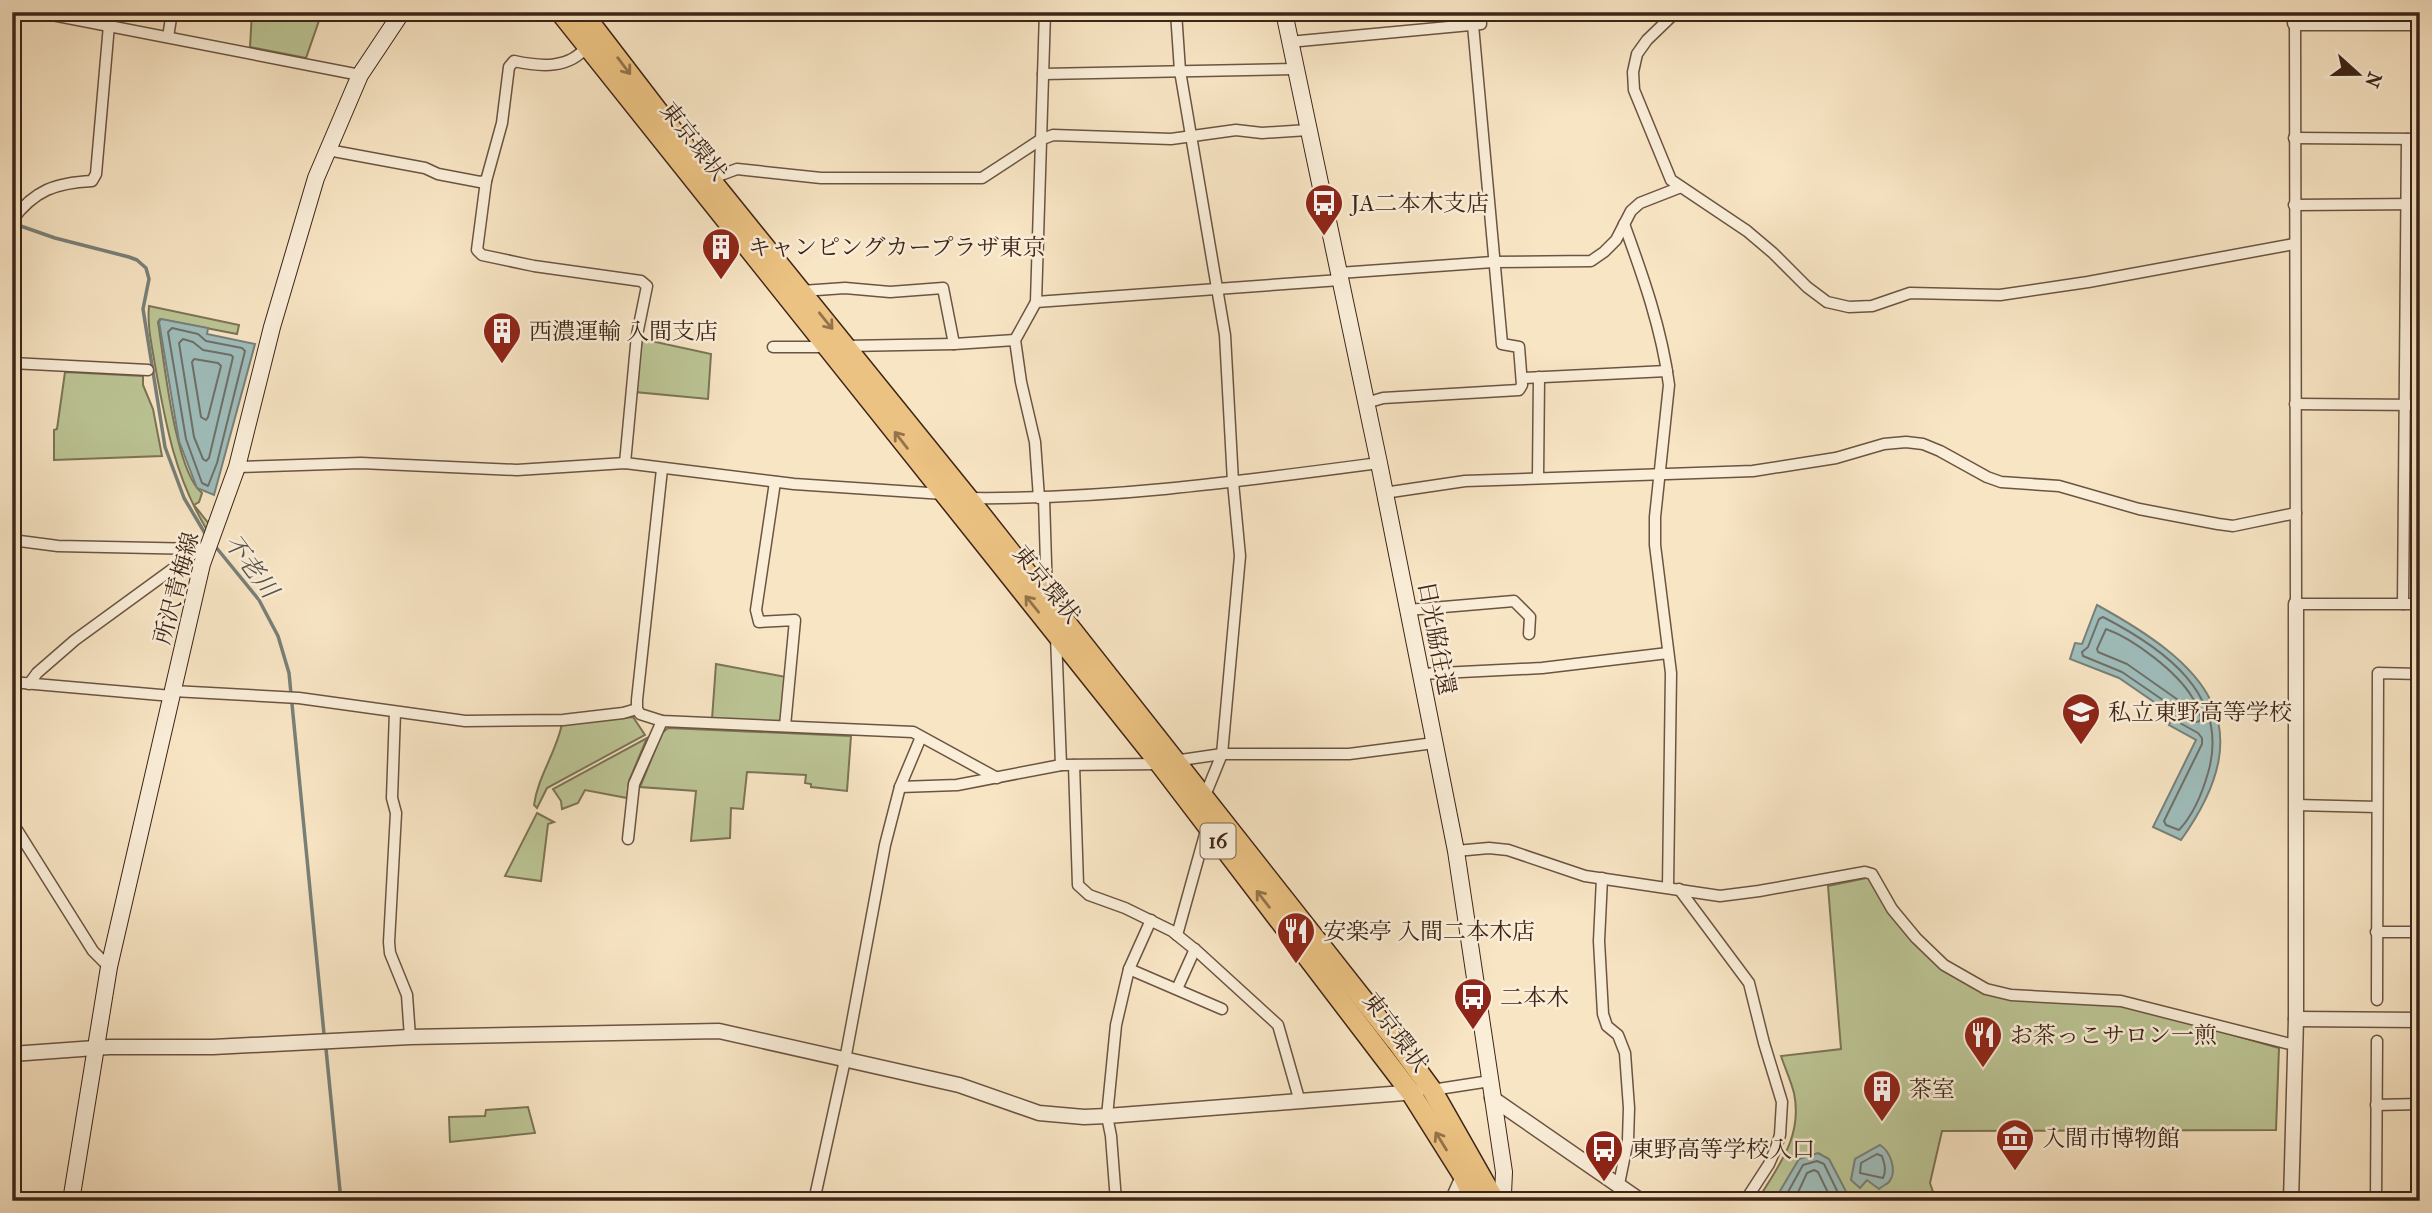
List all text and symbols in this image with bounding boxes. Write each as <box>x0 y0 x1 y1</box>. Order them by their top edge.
north arrow <box>2324 38 2394 108</box>
one-way arrow <box>616 56 631 75</box>
text: N <box>2360 69 2386 91</box>
street label: 東京環状 <box>655 97 733 186</box>
bus stop icon: JA二本木支店 <box>1303 182 1345 237</box>
place label: JA二本木支店 <box>1349 190 1489 217</box>
building icon: キャンピングカープラザ東京 <box>700 226 742 281</box>
place label: キャンピングカープラザ東京 <box>748 234 1045 261</box>
building icon: 西濃運輸 入間支店 <box>481 310 523 365</box>
one-way arrow <box>819 311 834 329</box>
place label: 西濃運輸 入間支店 <box>529 318 718 345</box>
one-way arrow <box>893 432 908 450</box>
street label: 所沢青梅線 <box>149 529 204 647</box>
water label: 不老川 <box>218 529 286 606</box>
street label: 東京環状 <box>1007 540 1086 629</box>
street label: 日光脇往還 <box>1412 579 1461 697</box>
one-way arrow <box>1024 596 1040 614</box>
school or university icon: 私立東野高等学校 <box>2060 691 2102 746</box>
place label: 私立東野高等学校 <box>2108 699 2292 726</box>
road number: 16 <box>1200 824 1236 858</box>
one-way arrow <box>1255 891 1270 909</box>
restaurant icon: 安楽亭 入間二本木店 <box>1275 910 1317 965</box>
place label: 安楽亭 入間二本木店 <box>1323 918 1535 945</box>
bus stop icon: 二本木 <box>1452 976 1494 1031</box>
place label: 二本木 <box>1500 984 1569 1011</box>
street label: 東京環状 <box>1357 987 1434 1077</box>
restaurant icon: お茶っこサロン一煎 <box>1962 1014 2004 1069</box>
place label: お茶っこサロン一煎 <box>2010 1022 2217 1049</box>
building icon: 茶室 <box>1861 1068 1903 1123</box>
place label: 茶室 <box>1909 1076 1955 1103</box>
museum icon: 入間市博物館 <box>1994 1117 2036 1172</box>
place label: 入間市博物館 <box>2042 1125 2180 1152</box>
bus stop icon: 東野高等学校入口 <box>1583 1128 1625 1183</box>
one-way arrow <box>1434 1132 1448 1152</box>
place label: 東野高等学校入口 <box>1631 1136 1815 1163</box>

